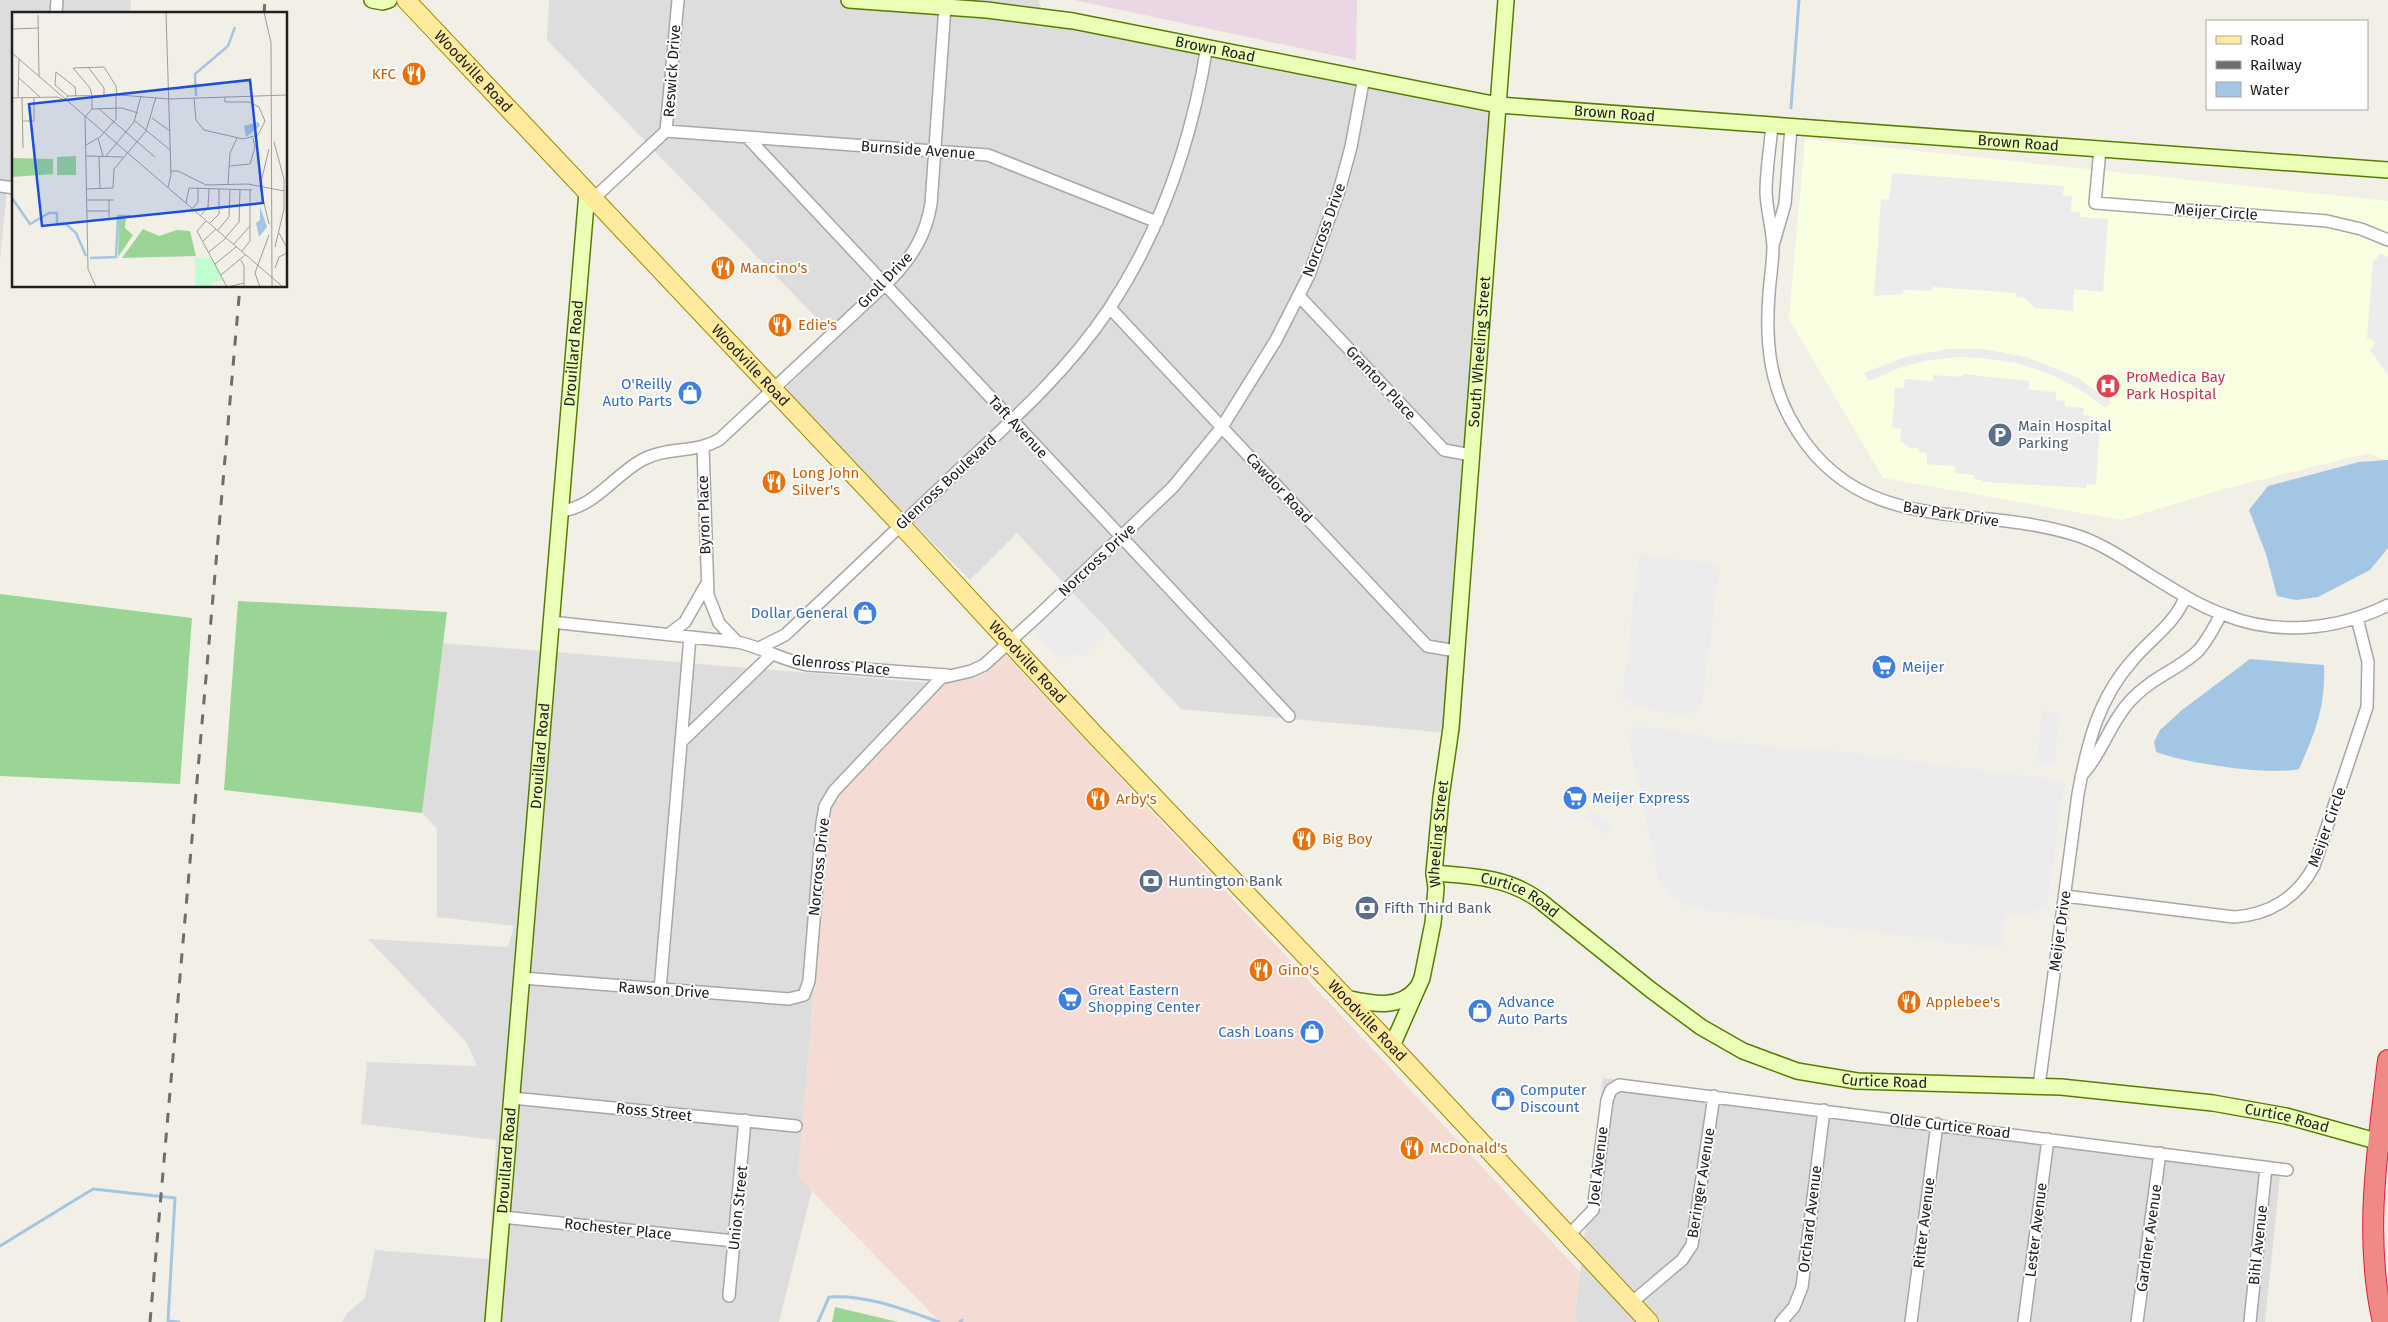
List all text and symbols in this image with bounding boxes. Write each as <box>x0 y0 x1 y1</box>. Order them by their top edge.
inset map <box>12 12 288 288</box>
legend <box>2206 20 2368 110</box>
street label: Reswick Drive <box>660 24 684 118</box>
street label: Woodville Road <box>430 27 516 116</box>
text: Road <box>2250 31 2285 49</box>
street label: Brown Road <box>1174 32 1257 66</box>
text: Railway <box>2250 56 2302 74</box>
restaurant icon: KFC <box>401 61 427 87</box>
place label: KFC <box>372 65 397 83</box>
text: Water <box>2250 81 2289 99</box>
street label: Brown Road <box>1573 102 1656 125</box>
street label: Brown Road <box>1977 131 2060 155</box>
street label: Burnside Avenue <box>860 137 976 163</box>
street label: Norcross Drive <box>1299 181 1349 279</box>
street label: Meijer Circle <box>2174 200 2258 224</box>
street label: Groll Drive <box>854 248 916 312</box>
restaurant icon: Mancino's <box>710 255 736 281</box>
place label: Mancino's <box>740 259 808 277</box>
street label: South Wheeling Street <box>1465 275 1494 428</box>
street label: Drouillard Road <box>560 299 587 407</box>
restaurant icon: Edie's <box>767 312 793 338</box>
place label: Edie's <box>798 316 837 334</box>
street label: Woodville Road <box>707 321 793 410</box>
street label: Granton Place <box>1342 342 1420 424</box>
place label: ProMedica Bay Park Hospital <box>2126 368 2226 403</box>
hospital icon: ProMedica Bay Park Hospital <box>2095 373 2121 399</box>
place label: O'Reilly Auto Parts <box>602 375 673 410</box>
shop icon: O'Reilly Auto Parts <box>677 380 703 406</box>
street label: Taft Avenue <box>984 392 1052 462</box>
place label: Main Hospital Parking <box>2018 417 2112 452</box>
parking icon: Main Hospital Parking <box>1987 422 2013 448</box>
street label: Glenross Boulevard <box>892 431 1000 533</box>
street label: Cawdor Road <box>1242 449 1316 527</box>
place label: Long John Silver's <box>792 464 859 499</box>
restaurant icon: Long John Silver's <box>761 469 787 495</box>
street label: Byron Place <box>694 475 714 555</box>
street label: Bay Park Drive <box>1902 498 2000 530</box>
street label: Norcross Drive <box>1055 520 1139 600</box>
shop icon: Dollar General <box>852 600 878 626</box>
place label: Dollar General <box>751 604 849 622</box>
street label: Woodville Road <box>985 617 1070 707</box>
street label: Glenross Place <box>791 651 891 679</box>
supermarket icon: Meijer <box>1871 654 1897 680</box>
place label: Meijer <box>1902 658 1944 676</box>
street label: Drouillard Road <box>527 702 553 810</box>
street label: Wheeling Street <box>1425 779 1452 889</box>
supermarket icon: Meijer Express <box>1562 785 1588 811</box>
street label: Meijer Circle <box>2304 785 2350 869</box>
restaurant icon: Arby's <box>1085 786 1111 812</box>
place label: Meijer Express <box>1592 789 1690 807</box>
place label: Arby's <box>1116 790 1157 808</box>
street label: Norcross Drive <box>805 817 833 917</box>
restaurant icon: Big Boy <box>1291 826 1317 852</box>
place label: Big Boy <box>1322 830 1373 848</box>
bank icon: Huntington Bank <box>1138 868 1164 894</box>
street label: Curtice Road <box>1479 869 1563 921</box>
place label: Huntington Bank <box>1168 872 1283 890</box>
street label: Meijer Drive <box>2045 889 2075 973</box>
bank icon: Fifth Third Bank <box>1354 895 1380 921</box>
place label: Fifth Third Bank <box>1384 899 1491 917</box>
restaurant icon: Gino's <box>1248 957 1274 983</box>
place label: Gino's <box>1278 961 1319 979</box>
street label: Woodville Road <box>1324 976 1410 1065</box>
street label: Rawson Drive <box>618 978 710 1002</box>
place label: Great Eastern Shopping Center <box>1088 981 1201 1016</box>
supermarket icon: Great Eastern Shopping Center <box>1057 986 1083 1012</box>
restaurant icon: Applebee's <box>1896 989 1922 1015</box>
place label: Advance Auto Parts <box>1498 993 1568 1028</box>
place label: Applebee's <box>1926 993 2000 1011</box>
shop icon: Advance Auto Parts <box>1467 998 1493 1024</box>
shop icon: Cash Loans <box>1299 1019 1325 1045</box>
place label: Cash Loans <box>1218 1023 1294 1041</box>
street label: Curtice Road <box>1840 1070 1928 1092</box>
place label: Computer Discount <box>1520 1081 1587 1116</box>
shop icon: Computer Discount <box>1490 1086 1516 1112</box>
street label: Ross Street <box>615 1099 693 1125</box>
street label: Curtice Road <box>2243 1100 2331 1137</box>
street label: Drouillard Road <box>493 1107 520 1214</box>
street label: Olde Curtice Road <box>1888 1110 2012 1142</box>
street label: Joel Avenue <box>1584 1125 1612 1207</box>
street label: Beringer Avenue <box>1683 1127 1719 1239</box>
restaurant icon: McDonald's <box>1399 1135 1425 1161</box>
place label: McDonald's <box>1430 1139 1508 1157</box>
street label: Union Street <box>725 1164 751 1251</box>
street label: Orchard Avenue <box>1794 1164 1826 1274</box>
street label: Ritter Avenue <box>1909 1176 1939 1270</box>
street label: Lester Avenue <box>2021 1182 2051 1278</box>
street label: Gardner Avenue <box>2133 1183 2165 1293</box>
street label: Bihl Avenue <box>2245 1204 2271 1286</box>
street label: Rochester Place <box>563 1214 673 1244</box>

